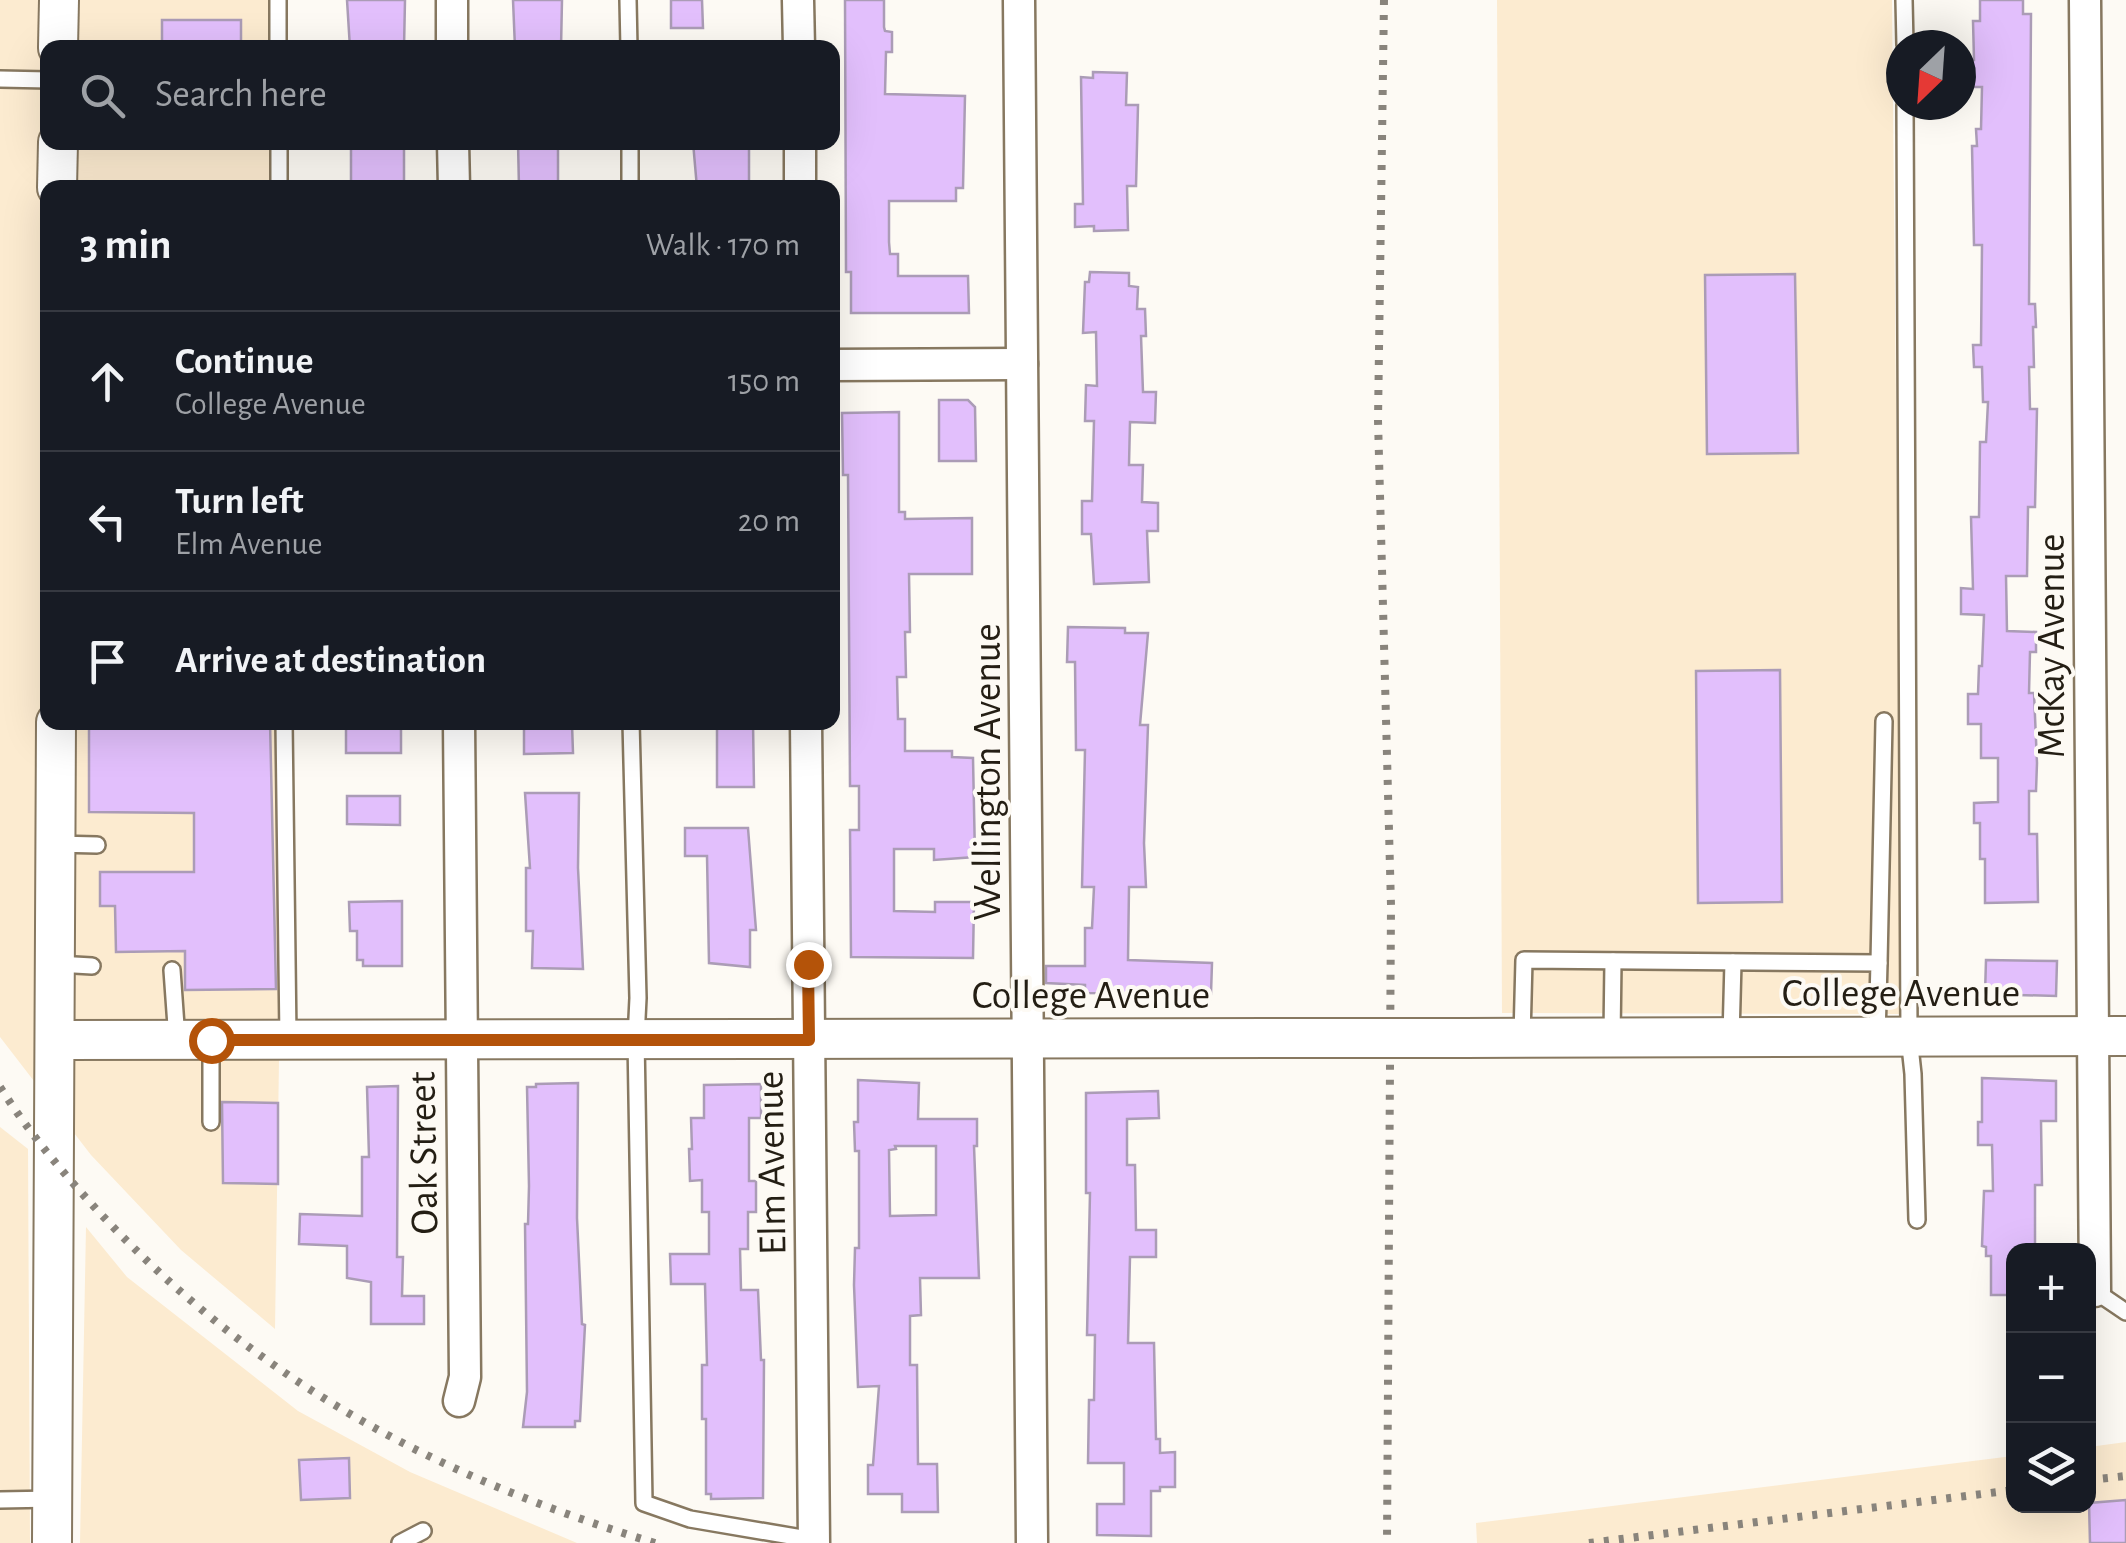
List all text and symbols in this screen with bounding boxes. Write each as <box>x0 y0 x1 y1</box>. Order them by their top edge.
north arrow <box>1886 30 1976 120</box>
search box <box>40 40 840 150</box>
icon: search <box>75 68 130 123</box>
text: Search here <box>155 76 327 114</box>
text: 3 min <box>80 224 172 266</box>
text: Walk · 170 m <box>646 229 800 261</box>
text: Continue <box>175 343 313 381</box>
icon: ahead <box>80 354 135 409</box>
text: 150 m <box>728 365 800 397</box>
text: College Avenue <box>175 388 366 420</box>
text: Turn left <box>175 483 303 521</box>
icon: left <box>80 494 135 549</box>
text: 20 m <box>738 505 800 537</box>
text: Elm Avenue <box>175 528 322 560</box>
street label: McKay Avenue <box>2032 534 2072 758</box>
street label: Wellington Avenue <box>968 623 1008 921</box>
icon: arrive <box>80 634 135 689</box>
text: Arrive at destination <box>175 642 486 680</box>
route end <box>786 942 832 988</box>
street label: College Avenue <box>1782 974 2020 1014</box>
street label: College Avenue <box>972 976 1210 1016</box>
route start <box>189 1018 235 1064</box>
street label: Elm Avenue <box>750 1070 794 1255</box>
street label: Oak Street <box>403 1071 445 1235</box>
map controls <box>2006 1243 2096 1513</box>
button: + <box>2006 1243 2096 1333</box>
button: − <box>2006 1333 2096 1423</box>
button: layers <box>2006 1423 2096 1513</box>

